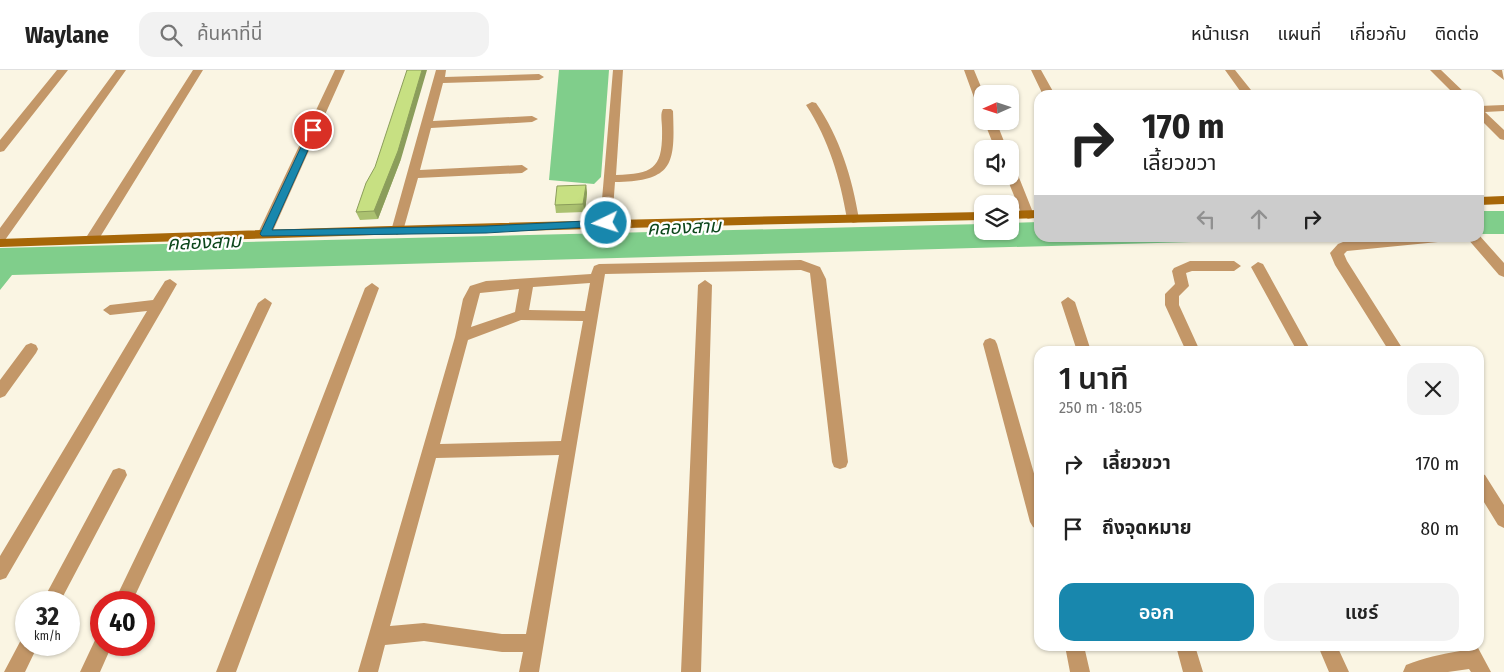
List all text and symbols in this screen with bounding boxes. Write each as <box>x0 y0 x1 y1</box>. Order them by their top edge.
search box <box>139 12 489 57</box>
text: Waylane <box>25 21 109 49</box>
icon: search <box>157 21 185 49</box>
text: ค้นหาที่นี่ <box>197 22 262 45</box>
text: หน้าแรก <box>1191 23 1249 45</box>
text: แผนที่ <box>1277 23 1321 45</box>
text: เกี่ยวกับ <box>1349 23 1407 45</box>
text: ติดต่อ <box>1435 23 1479 45</box>
north arrow <box>974 85 1019 130</box>
map controls <box>974 85 1019 240</box>
text: 170 m <box>1142 105 1225 147</box>
pin <box>292 109 334 151</box>
icon: right <box>1059 110 1124 175</box>
icon: arrive <box>299 116 327 144</box>
button: sound <box>974 140 1019 185</box>
text: เลี้ยวขวา <box>1142 149 1217 176</box>
button: layers <box>974 195 1019 240</box>
position arrow <box>579 196 631 248</box>
icon: left <box>1192 205 1220 233</box>
icon: ahead <box>1245 205 1273 233</box>
icon: right <box>1298 205 1326 233</box>
water label: คลองสาม <box>647 214 723 240</box>
water label: คลองสาม <box>167 229 243 255</box>
text: 1 นาที <box>1059 361 1129 397</box>
button: close <box>1407 363 1459 415</box>
text: 250 m · 18:05 <box>1059 398 1142 417</box>
icon: right <box>1059 450 1087 478</box>
text: เลี้ยวขวา <box>1102 451 1171 474</box>
text: 170 m <box>1415 452 1459 475</box>
icon: arrive <box>1059 515 1087 543</box>
text: ถึงจุดหมาย <box>1102 516 1192 539</box>
text: 80 m <box>1421 517 1459 540</box>
button: ออก <box>1059 583 1254 641</box>
button: แชร์ <box>1264 583 1459 641</box>
speed limit sign: 40 <box>90 591 155 656</box>
text: 32 <box>36 602 59 632</box>
text: km/h <box>34 629 61 643</box>

